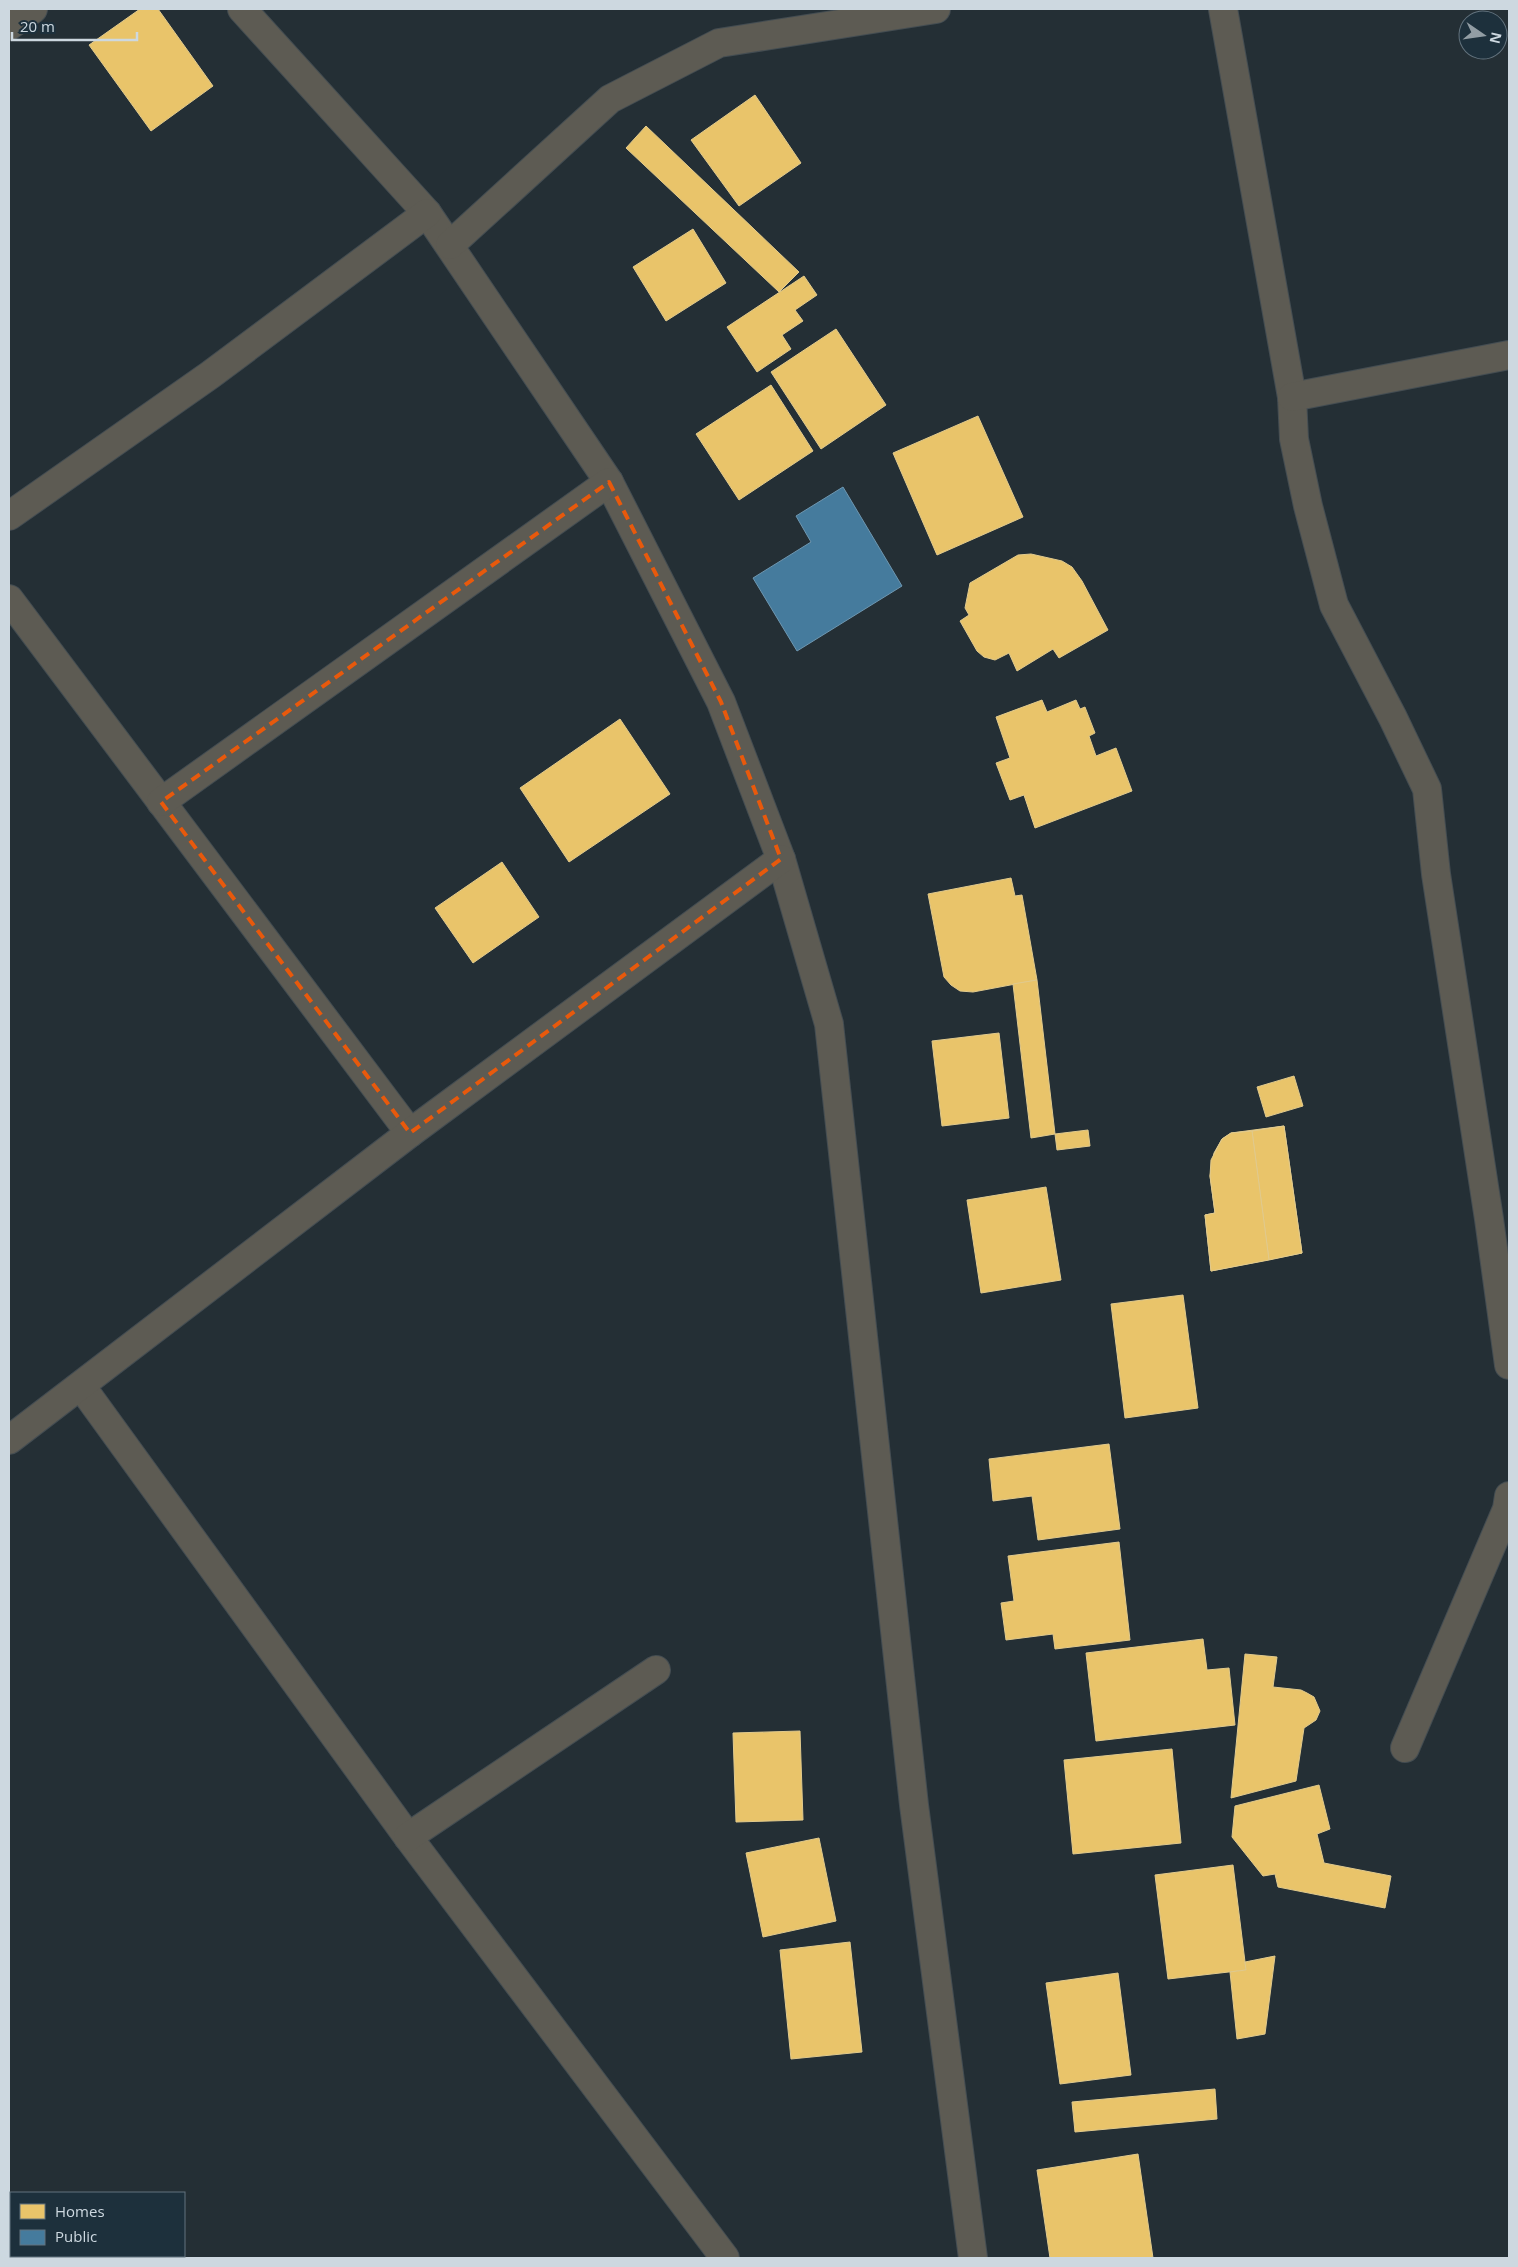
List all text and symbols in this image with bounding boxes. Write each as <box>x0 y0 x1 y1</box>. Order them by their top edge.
scale bar <box>12 10 138 42</box>
north arrow <box>1458 10 1508 60</box>
text: 20 m <box>20 16 55 36</box>
text: N <box>1486 30 1507 46</box>
legend <box>10 2192 185 2257</box>
text: Homes <box>55 2201 105 2221</box>
text: Public <box>55 2226 97 2246</box>

